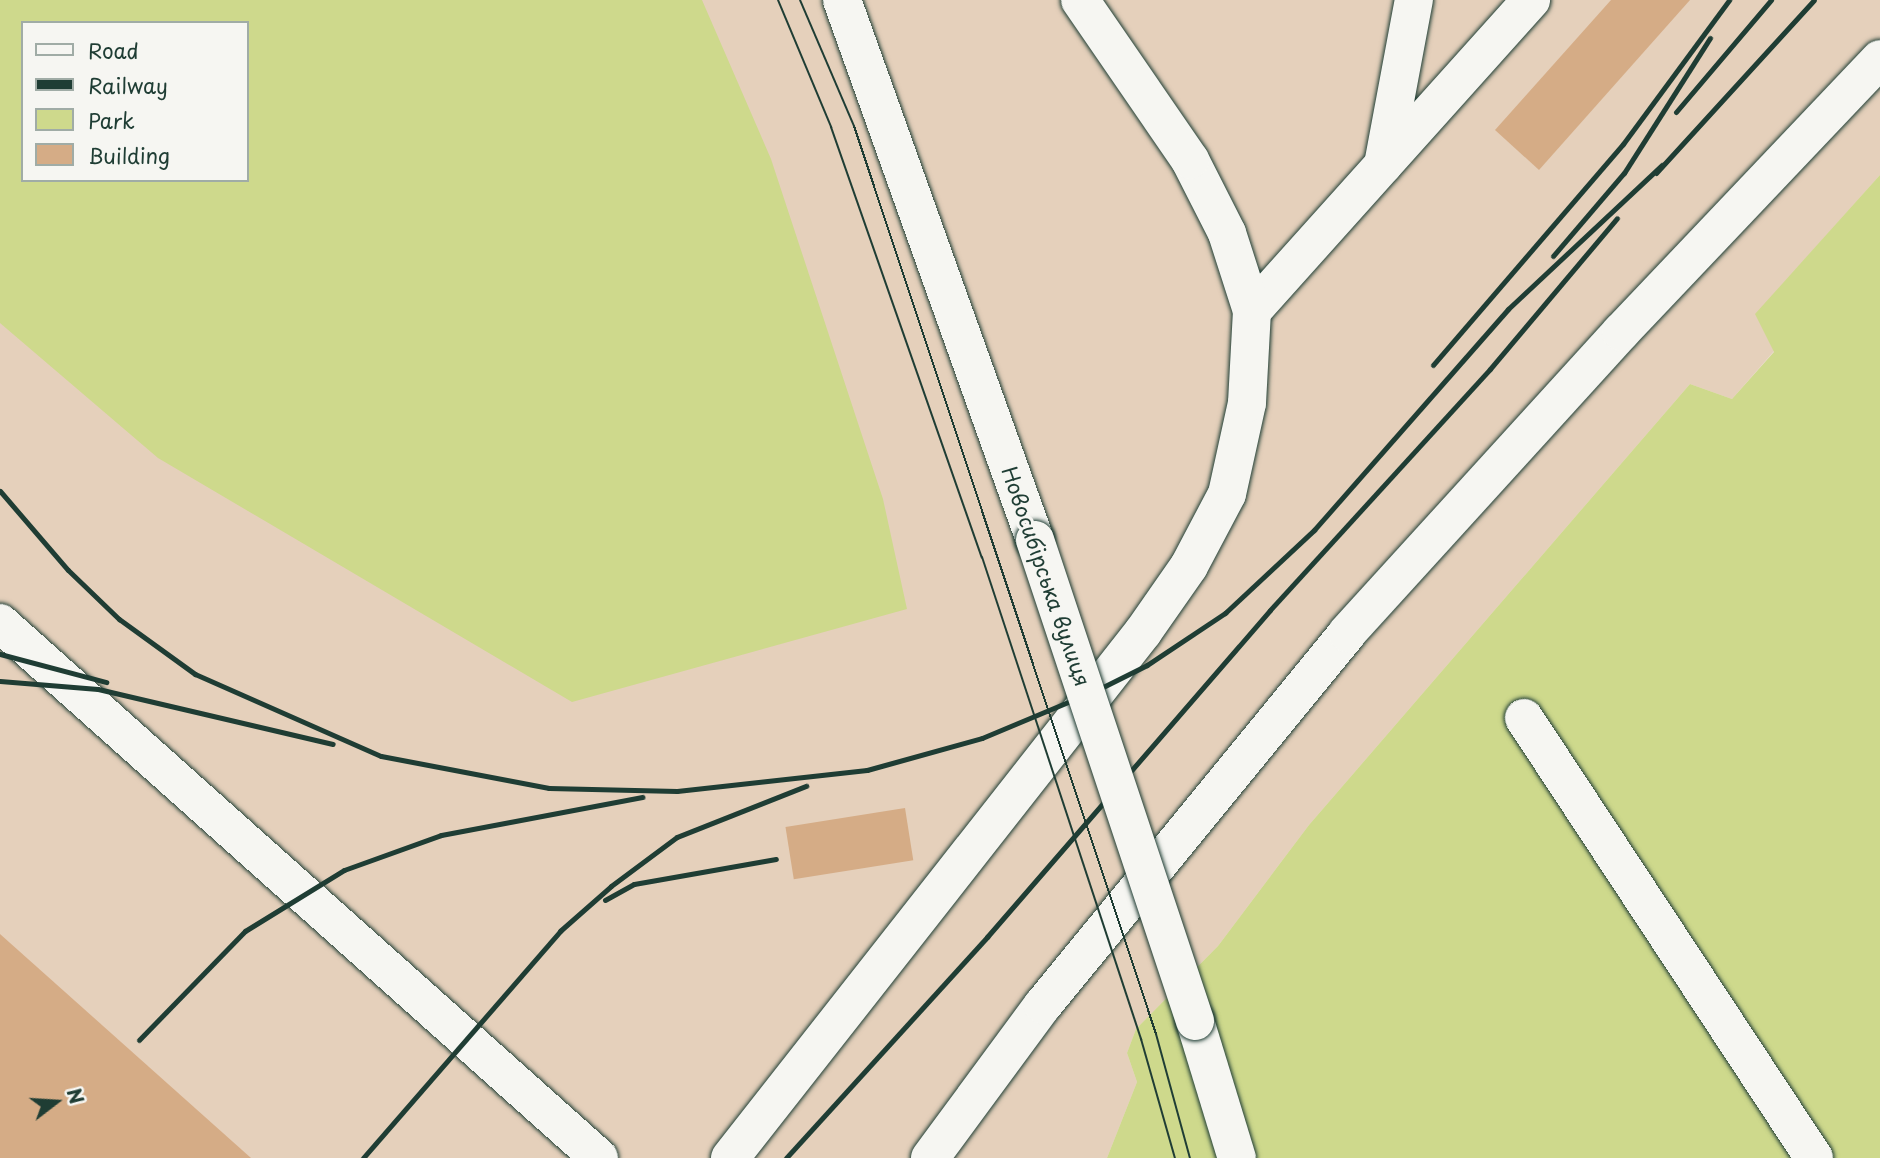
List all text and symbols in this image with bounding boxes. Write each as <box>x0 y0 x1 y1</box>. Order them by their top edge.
legend <box>21 21 248 182</box>
text: Road <box>88 34 139 66</box>
text: Railway <box>88 69 168 101</box>
text: Park <box>88 104 135 136</box>
text: Building <box>88 139 170 171</box>
street label: Новосибірська вулиця <box>997 462 1097 690</box>
north arrow <box>21 1067 91 1137</box>
text: N <box>60 1085 92 1107</box>

